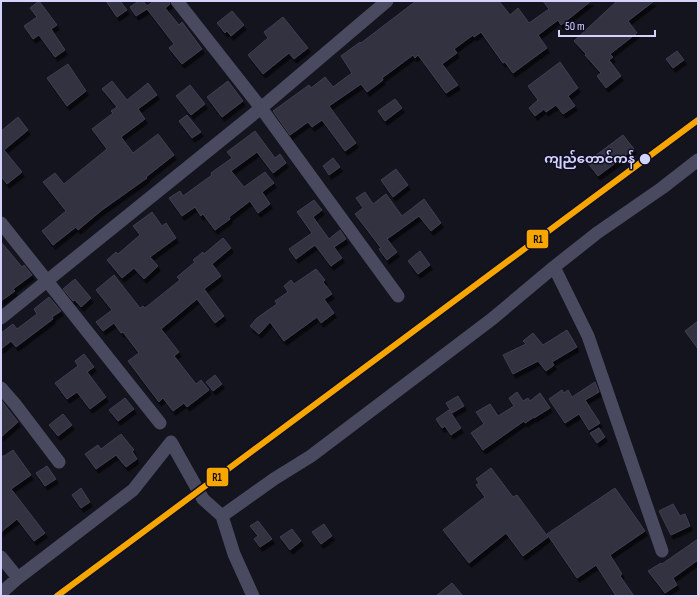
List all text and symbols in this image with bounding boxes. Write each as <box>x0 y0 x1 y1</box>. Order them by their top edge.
scale bar <box>559 12 655 38</box>
text: 50 m <box>565 19 585 34</box>
place label: ကျည်တောင်ကန် <box>544 149 635 170</box>
marker: ကျည်တောင်ကန် <box>638 152 652 166</box>
line badge: R1 <box>526 229 549 249</box>
text: R1 <box>533 233 544 246</box>
line badge: R1 <box>206 467 229 487</box>
text: R1 <box>212 471 223 484</box>

